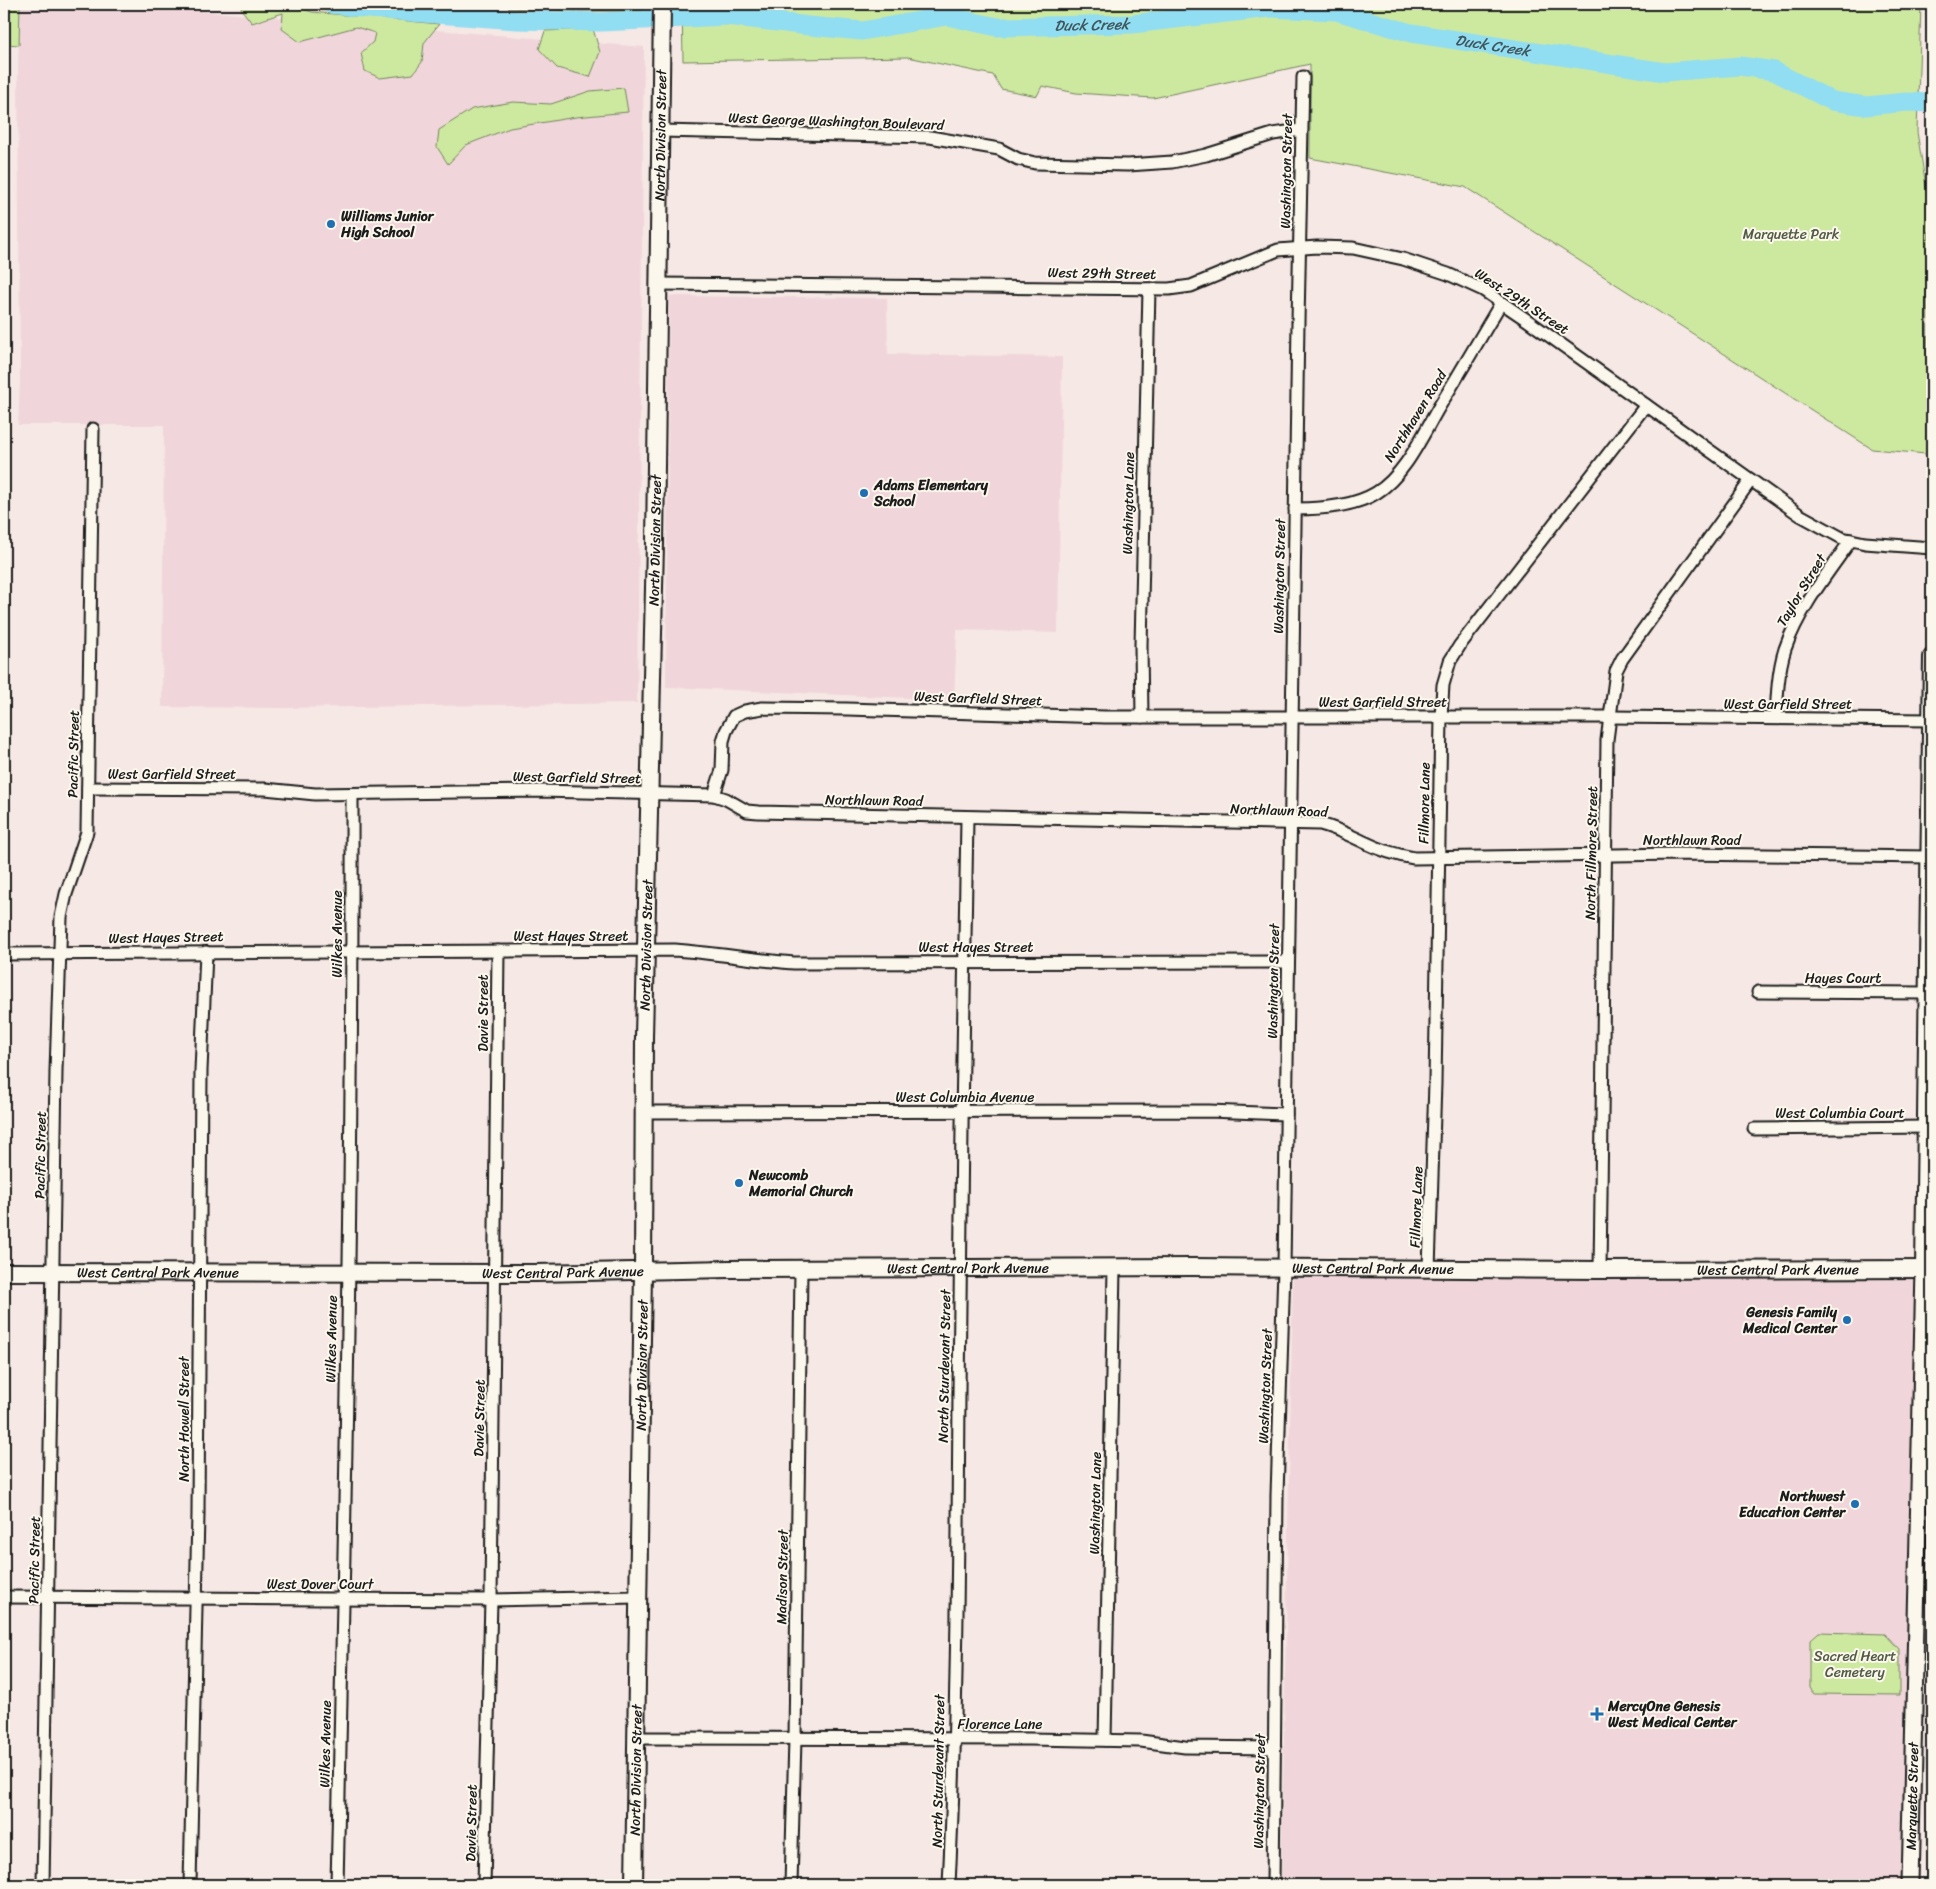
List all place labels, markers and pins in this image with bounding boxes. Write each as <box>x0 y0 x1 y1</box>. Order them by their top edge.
place label: Williams Junior High School <box>340 204 435 245</box>
marker: Williams Junior High School <box>325 218 337 230</box>
place label: Adams Elementary School <box>873 473 989 514</box>
marker: Adams Elementary School <box>858 487 870 499</box>
place label: Newcomb Memorial Church <box>748 1163 854 1204</box>
marker: Newcomb Memorial Church <box>733 1177 745 1189</box>
place label: Genesis Family Medical Center <box>1742 1300 1838 1341</box>
marker: Genesis Family Medical Center <box>1841 1314 1853 1326</box>
place label: Northwest Education Center <box>1739 1484 1846 1525</box>
marker: Northwest Education Center <box>1849 1498 1861 1510</box>
place label: MercyOne Genesis West Medical Center <box>1607 1694 1738 1735</box>
marker: MercyOne Genesis West Medical Center <box>1590 1707 1604 1721</box>

